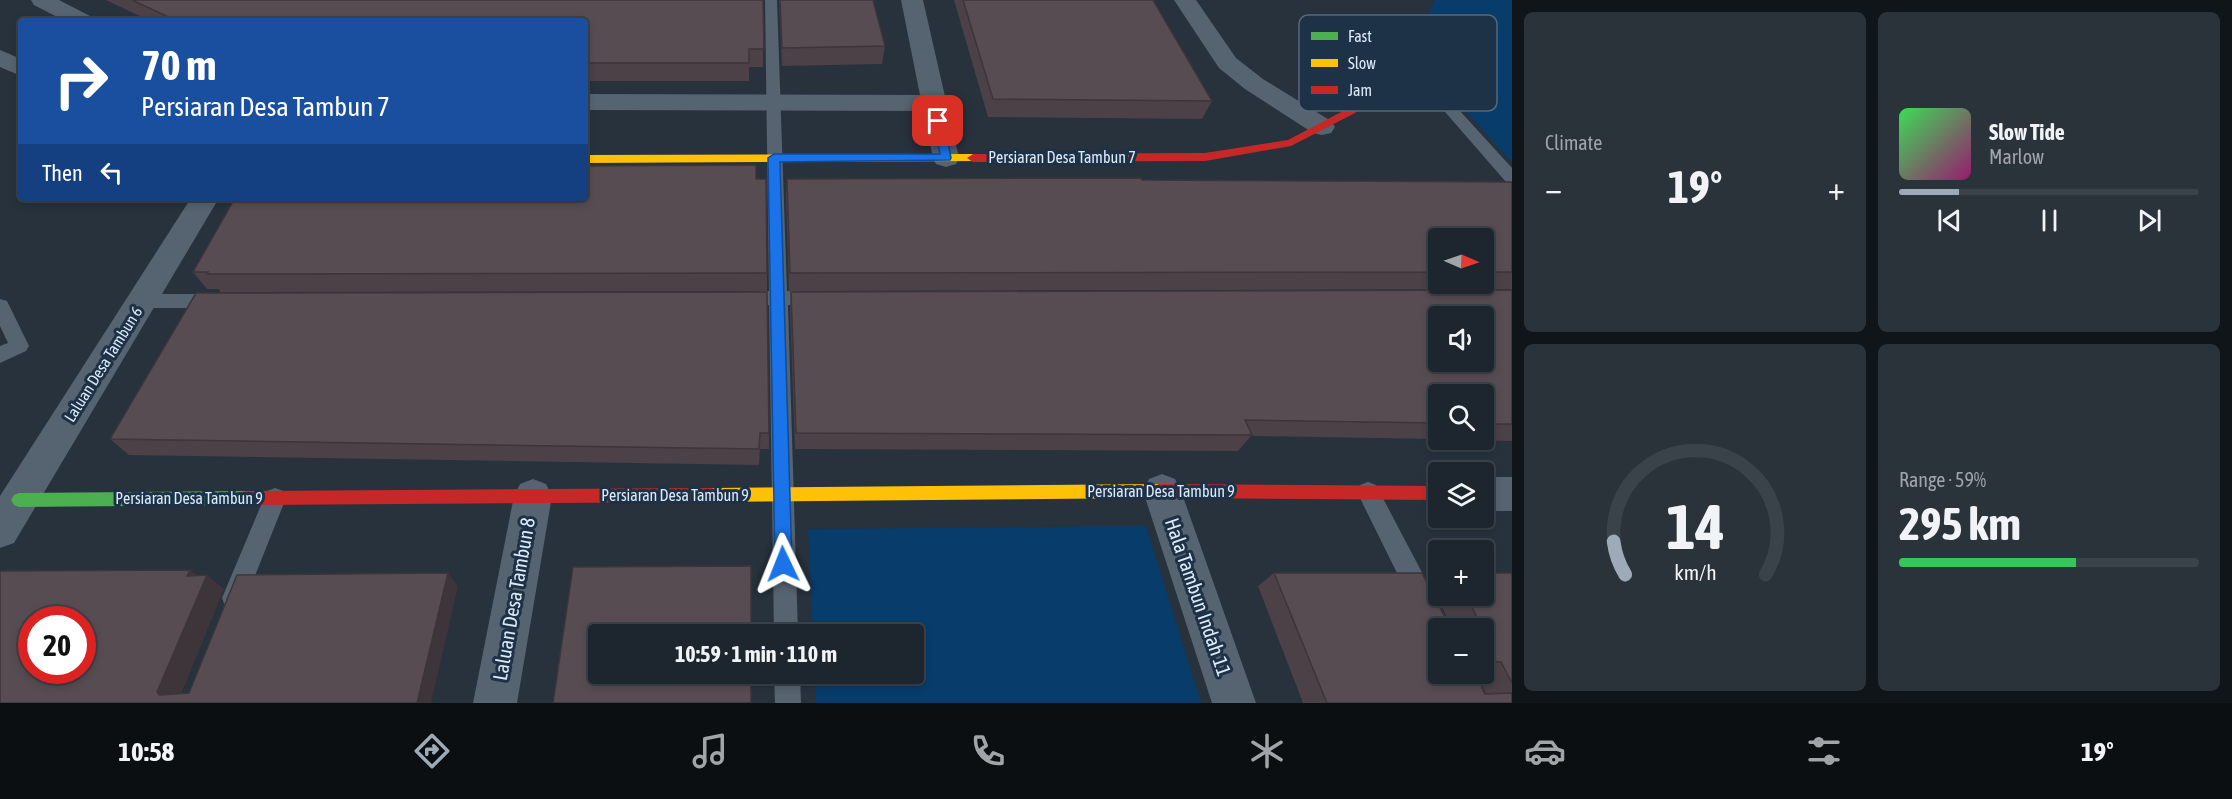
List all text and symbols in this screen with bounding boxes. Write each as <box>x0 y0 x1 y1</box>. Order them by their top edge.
legend <box>1299 15 1497 111</box>
text: Fast <box>1348 27 1372 45</box>
text: 70 m <box>141 41 216 89</box>
icon: right <box>42 42 120 120</box>
text: Slow <box>1348 54 1376 72</box>
text: Jam <box>1348 81 1372 99</box>
text: Persiaran Desa Tambun 7 <box>141 91 390 122</box>
pin <box>912 95 963 146</box>
icon: arrive <box>921 104 954 137</box>
text: Slow Tide <box>1989 119 2065 145</box>
text: Climate <box>1545 131 1602 154</box>
text: Marlow <box>1989 145 2044 168</box>
street label: Persiaran Desa Tambun 7 <box>988 148 1136 166</box>
icon: left <box>95 156 128 189</box>
text: Then <box>42 160 83 186</box>
text: 19° <box>1668 161 1722 213</box>
text: − <box>1545 169 1562 207</box>
text: + <box>1828 169 1845 207</box>
icon: previous <box>1933 204 1966 237</box>
icon: pause <box>2033 204 2066 237</box>
icon: next <box>2133 204 2166 237</box>
north arrow <box>1428 228 1494 294</box>
map controls <box>1428 228 1494 684</box>
street label: Laluan Desa Tambun 6 <box>60 303 146 425</box>
button: sound <box>1428 306 1494 372</box>
button: search <box>1428 384 1494 450</box>
button: layers <box>1428 462 1494 528</box>
text: Range · 59% <box>1899 468 1986 491</box>
street label: Persiaran Desa Tambun 9 <box>1087 482 1235 500</box>
street label: Persiaran Desa Tambun 9 <box>601 486 749 504</box>
street label: Persiaran Desa Tambun 9 <box>115 489 263 507</box>
text: 14 <box>1666 491 1724 562</box>
text: 295 km <box>1899 498 2021 550</box>
street label: Hala Tambun Indah 11 <box>1161 515 1236 679</box>
street label: Laluan Desa Tambun 8 <box>488 516 539 682</box>
position arrow <box>751 532 815 596</box>
button: + <box>1428 540 1494 606</box>
text: km/h <box>1674 560 1716 585</box>
speed limit sign: 20 <box>18 606 96 684</box>
button: − <box>1428 618 1494 684</box>
text: 10:59 · 1 min · 110 m <box>675 641 837 667</box>
icon: directions <box>411 730 453 772</box>
icon: music <box>689 730 731 772</box>
icon: phone <box>967 730 1009 772</box>
icon: climate <box>1246 730 1288 772</box>
icon: car <box>1524 730 1566 772</box>
icon: filters <box>1803 730 1845 772</box>
text: 10:58 <box>118 736 174 767</box>
text: 19° <box>2081 736 2114 767</box>

